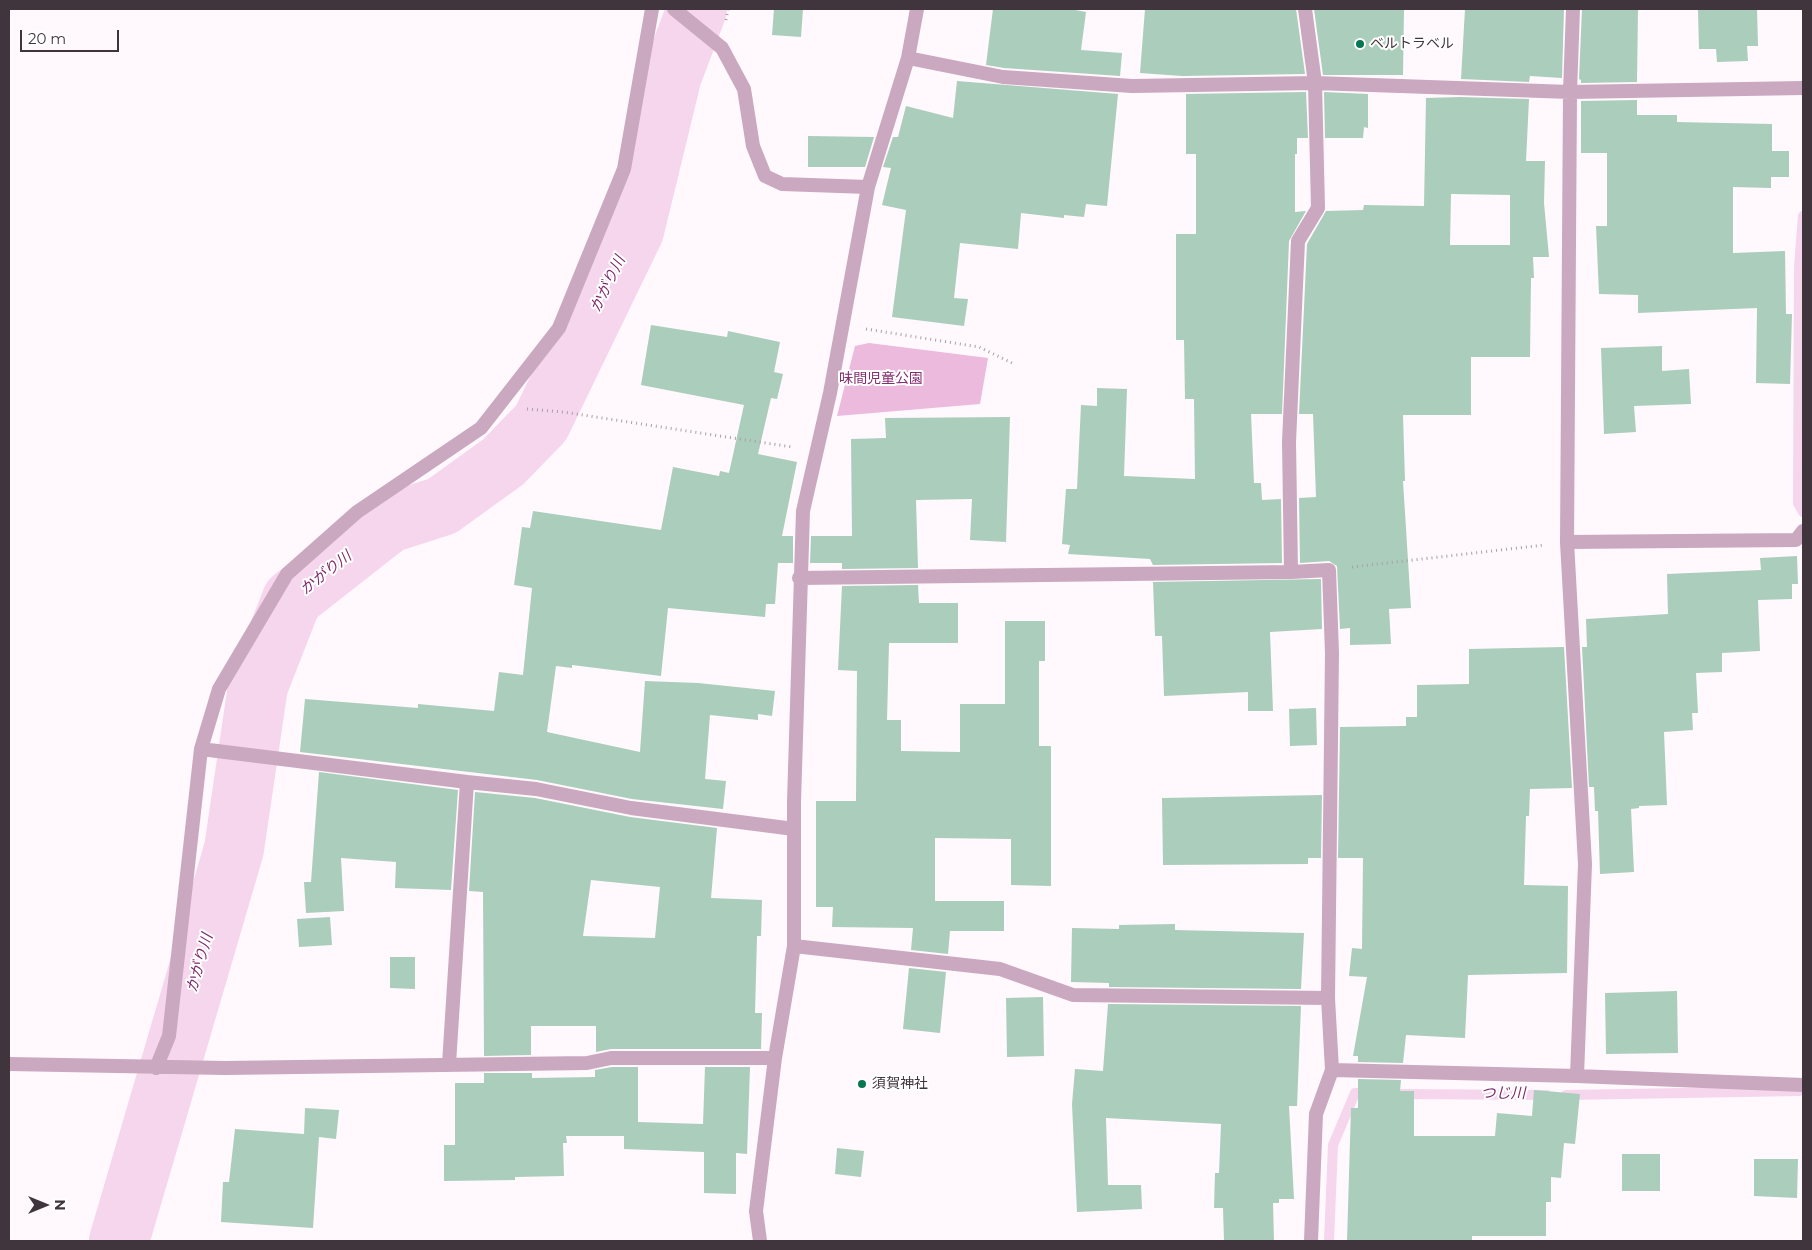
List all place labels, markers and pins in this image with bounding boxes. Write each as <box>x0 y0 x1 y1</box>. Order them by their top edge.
place label: ベルトラベル <box>1370 36 1454 52</box>
marker: ベルトラベル <box>1354 38 1366 50</box>
place label: 須賀神社 <box>872 1076 928 1092</box>
marker: 須賀神社 <box>856 1078 868 1090</box>

